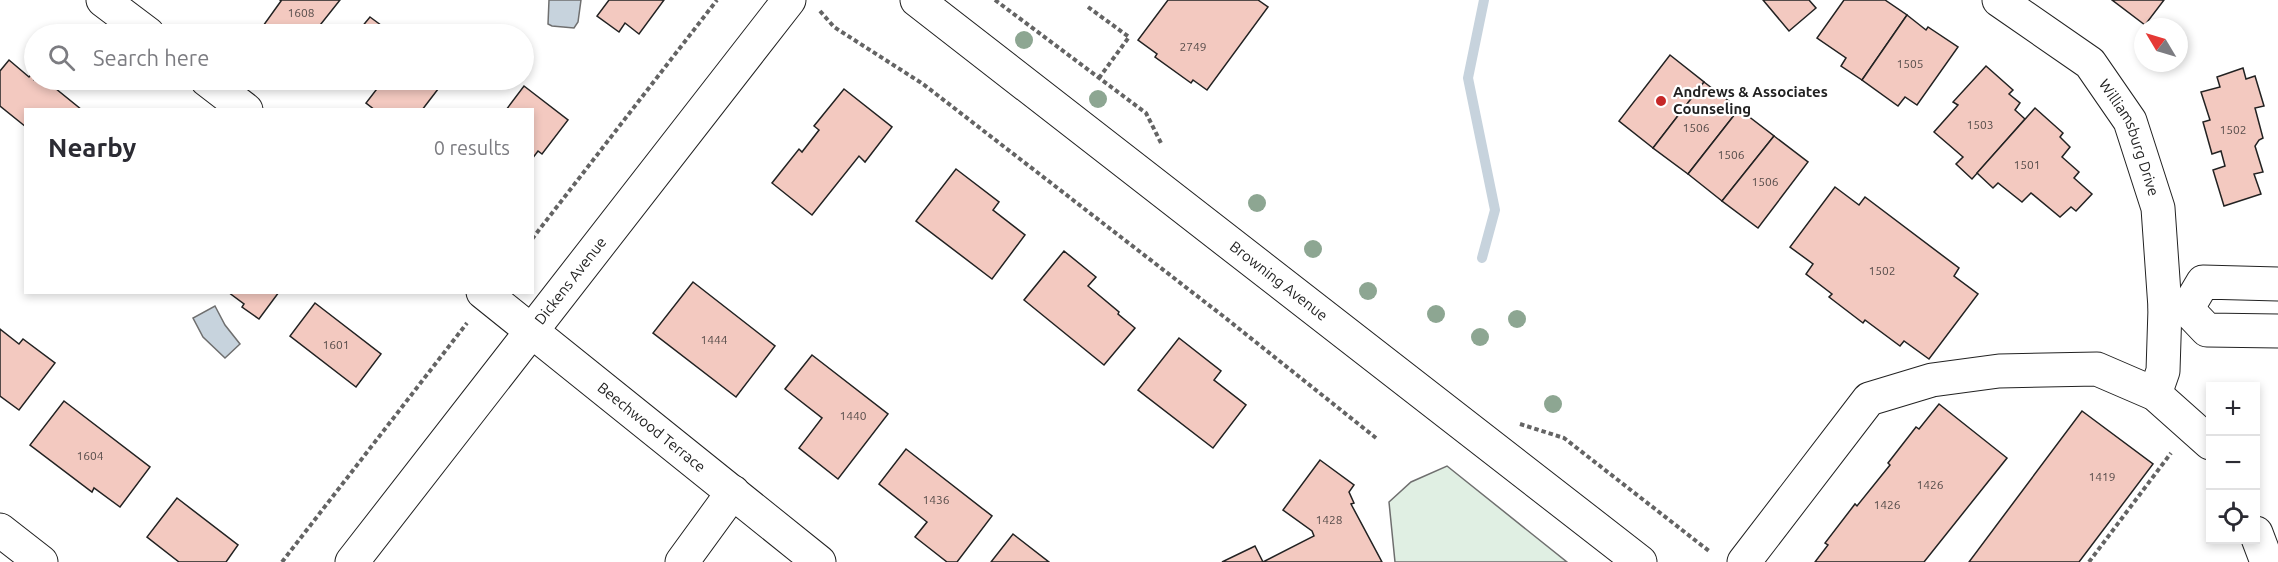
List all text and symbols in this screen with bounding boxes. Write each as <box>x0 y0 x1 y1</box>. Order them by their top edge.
house number: 1608 <box>287 6 315 19</box>
north arrow <box>2134 18 2188 72</box>
search box <box>24 24 534 90</box>
house number: 2749 <box>1179 40 1207 53</box>
icon: search <box>45 41 78 74</box>
text: Search here <box>93 45 209 70</box>
house number: 1505 <box>1896 57 1924 70</box>
street label: Williamsburg Drive <box>2096 76 2163 198</box>
place label: Andrews & Associates Counseling <box>1673 83 1828 117</box>
marker: Andrews & Associates Counseling <box>1654 94 1668 108</box>
house number: 1503 <box>1966 118 1994 131</box>
house number: 1506 <box>1682 121 1710 134</box>
house number: 1502 <box>2219 123 2247 136</box>
text: Nearby <box>48 133 136 162</box>
text: 0 results <box>434 136 510 159</box>
house number: 1506 <box>1717 148 1745 161</box>
house number: 1501 <box>2013 158 2041 171</box>
house number: 1506 <box>1751 175 1779 188</box>
street label: Dickens Avenue <box>531 234 609 328</box>
street label: Browning Avenue <box>1227 237 1331 324</box>
house number: 1502 <box>1868 264 1896 277</box>
house number: 1444 <box>700 333 728 346</box>
house number: 1601 <box>322 338 350 351</box>
street label: Beechwood Terrace <box>594 379 709 475</box>
map controls <box>2206 382 2260 544</box>
button: + <box>2206 382 2260 436</box>
house number: 1440 <box>839 409 867 422</box>
button: − <box>2206 436 2260 490</box>
house number: 1604 <box>76 449 104 462</box>
house number: 1419 <box>2088 470 2116 483</box>
house number: 1426 <box>1916 478 1944 491</box>
button: locate <box>2206 490 2260 544</box>
house number: 1436 <box>922 493 950 506</box>
house number: 1426 <box>1873 498 1901 511</box>
house number: 1428 <box>1315 513 1343 526</box>

